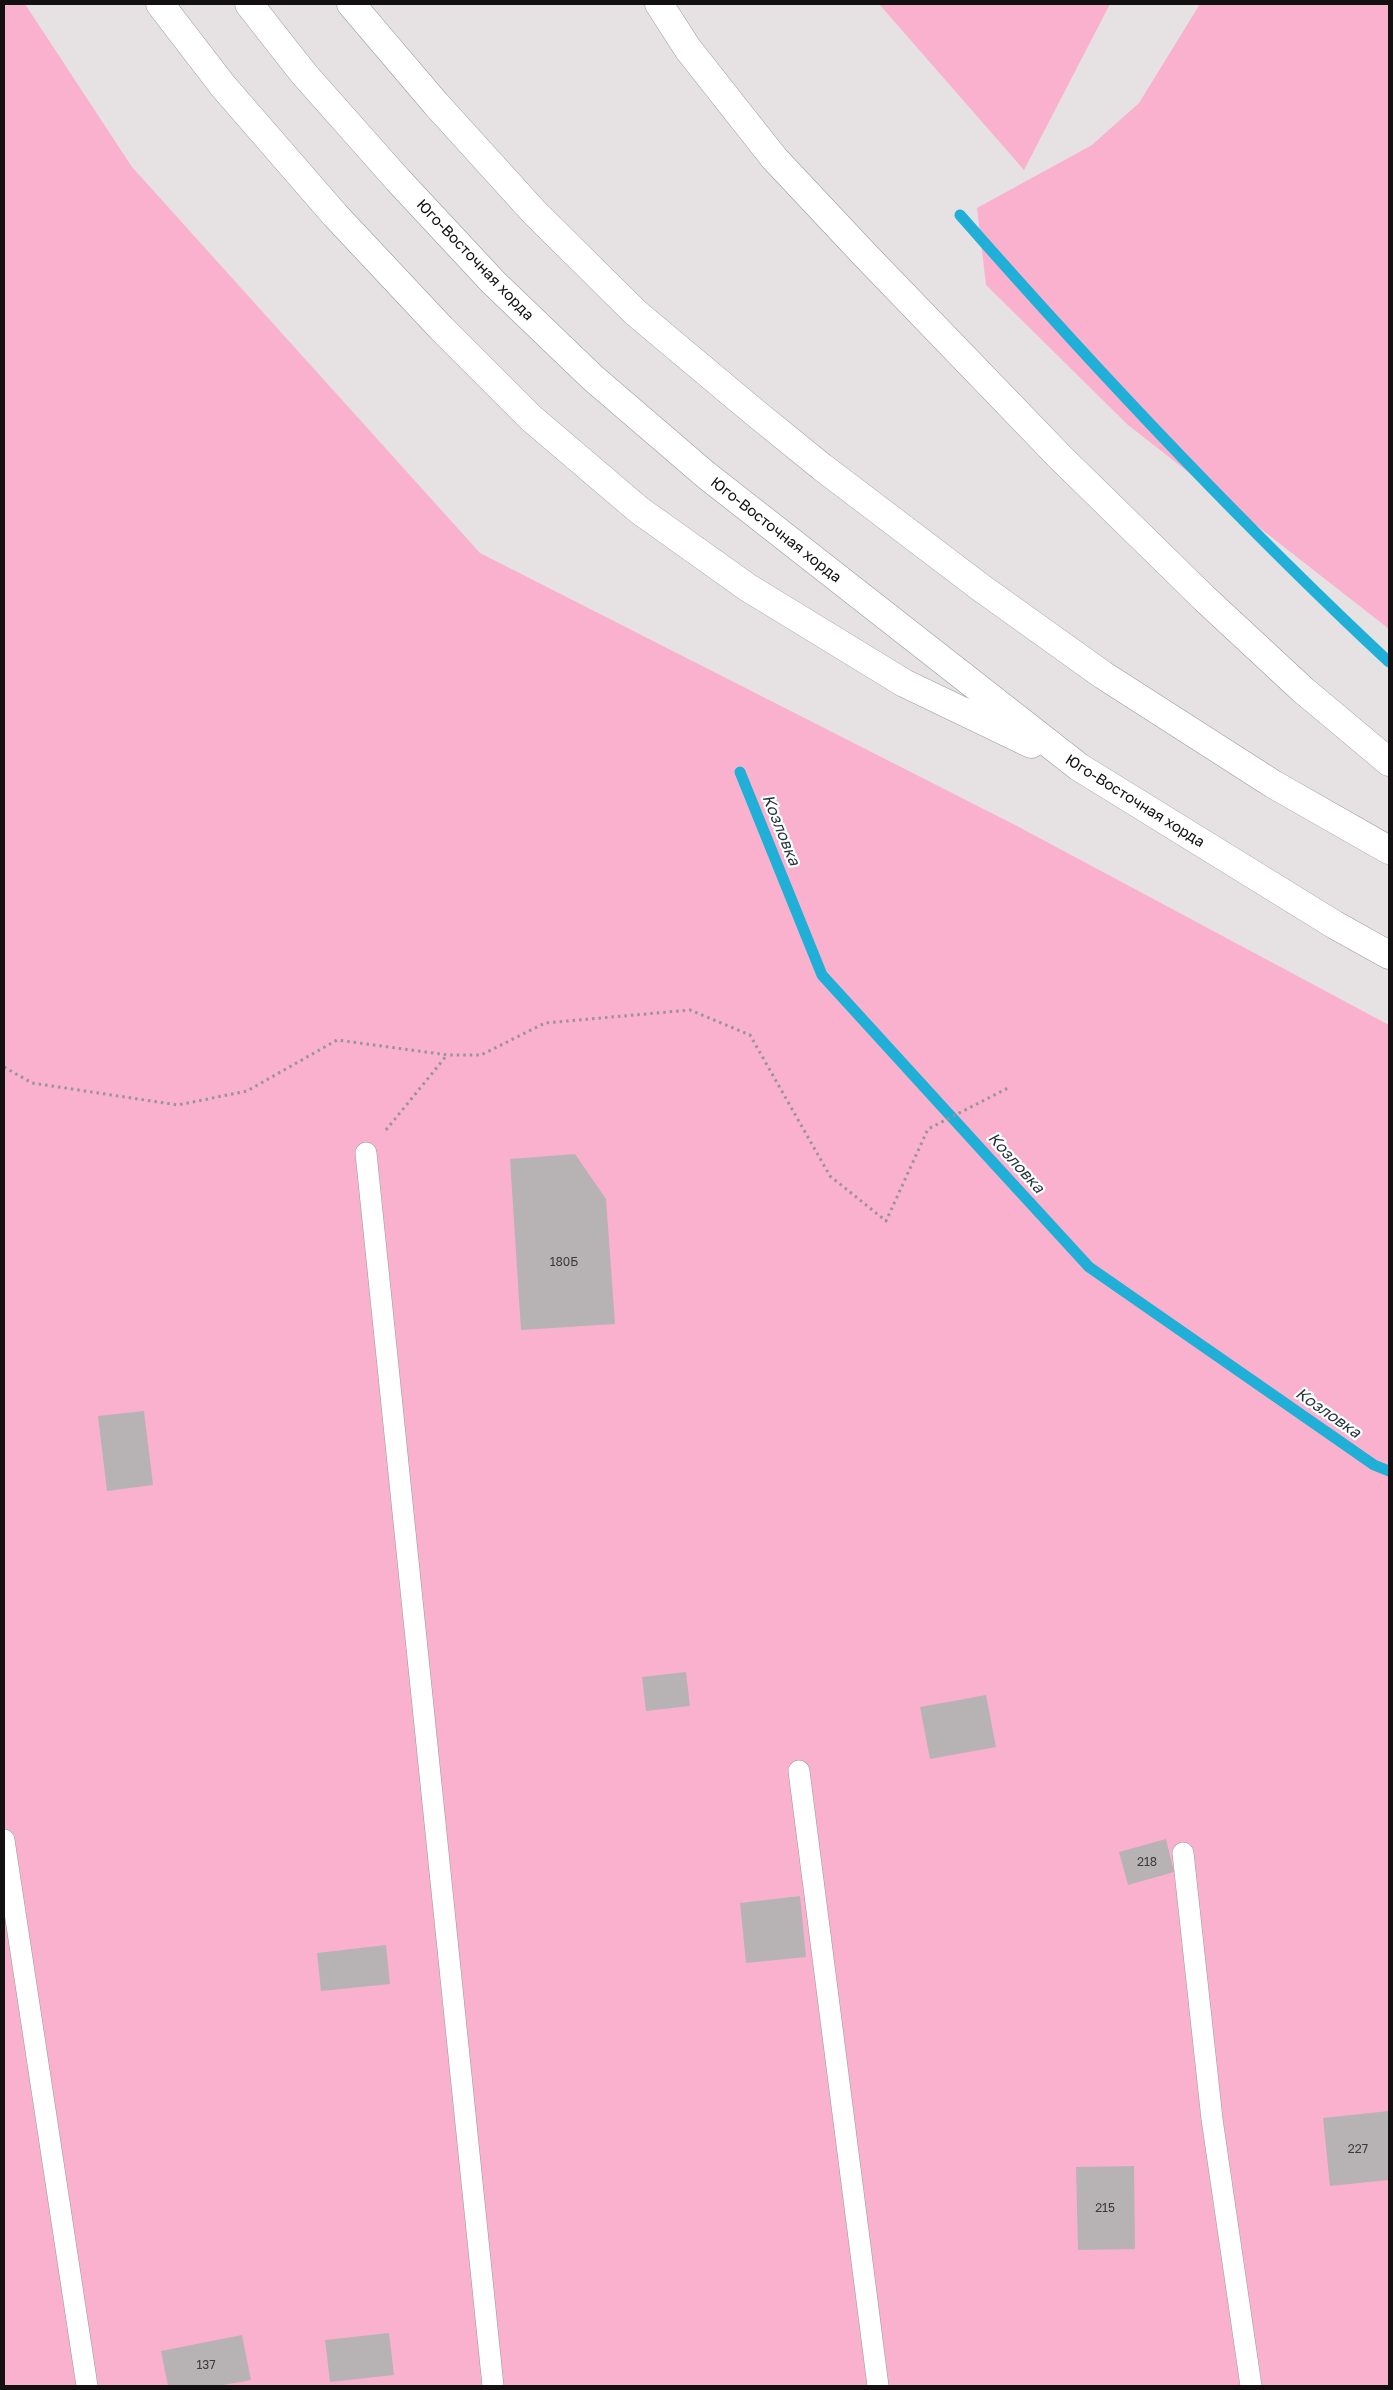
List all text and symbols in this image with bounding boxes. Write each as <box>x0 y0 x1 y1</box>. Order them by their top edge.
street label: Юго-Восточная хорда <box>413 196 537 324</box>
street label: Юго-Восточная хорда <box>707 473 845 587</box>
street label: Юго-Восточная хорда <box>1062 751 1208 851</box>
water label: Козловка <box>758 792 804 868</box>
water label: Козловка <box>984 1129 1048 1197</box>
house number: 180Б <box>550 1255 578 1269</box>
water label: Козловка <box>1292 1384 1364 1442</box>
house number: 218 <box>1137 1855 1157 1869</box>
house number: 227 <box>1348 2142 1368 2156</box>
house number: 215 <box>1095 2201 1115 2215</box>
house number: 137 <box>196 2358 216 2372</box>

